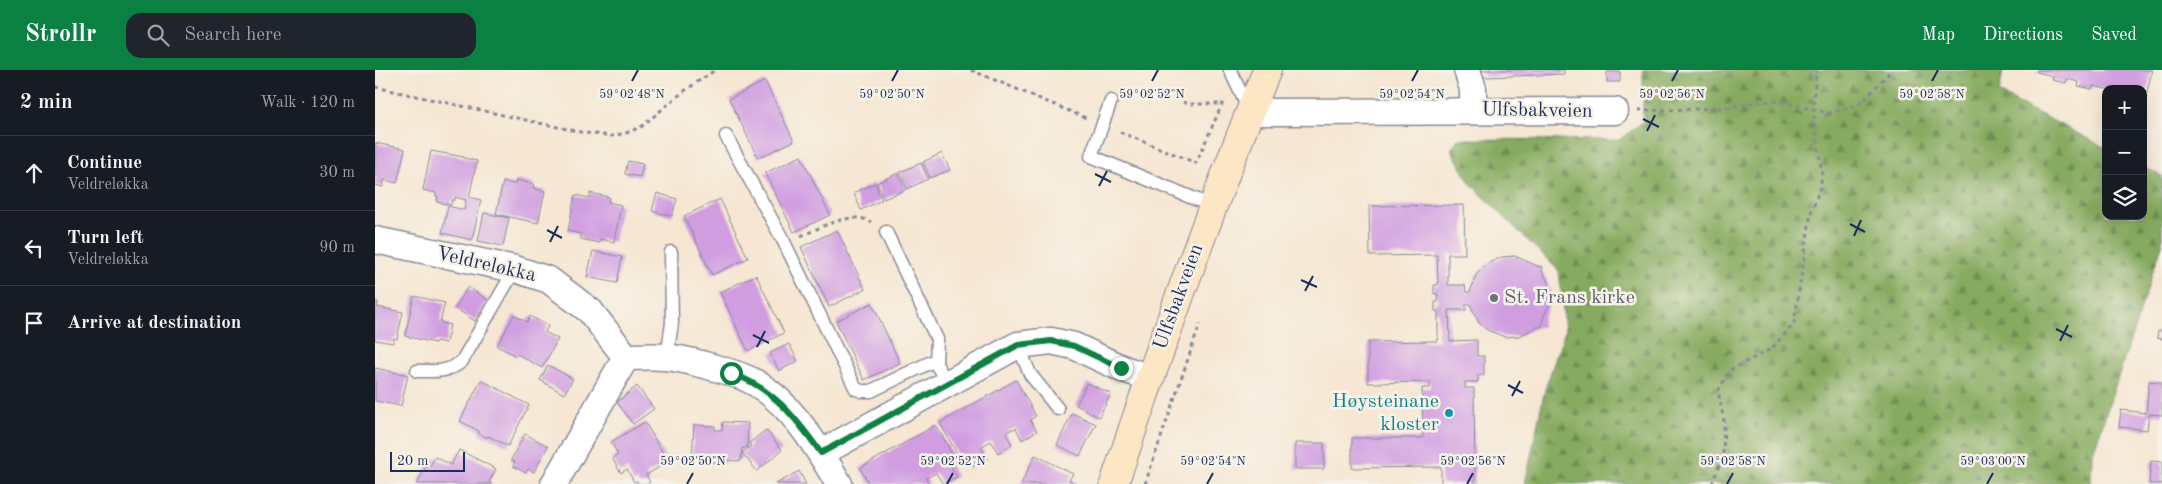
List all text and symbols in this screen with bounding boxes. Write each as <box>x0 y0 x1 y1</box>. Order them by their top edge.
search box <box>126 13 476 58</box>
icon: search <box>144 21 172 49</box>
text: Strollr <box>25 23 96 47</box>
text: Search here <box>184 26 282 45</box>
text: Map <box>1922 26 1955 44</box>
text: Directions <box>1983 26 2063 44</box>
text: Saved <box>2091 26 2137 44</box>
map controls <box>2102 85 2147 220</box>
button: + <box>2102 85 2147 130</box>
text: 59°02'48"N <box>599 88 665 101</box>
text: 59°02'50"N <box>859 88 925 101</box>
text: 59°02'52"N <box>1119 88 1185 101</box>
text: 59°02'54"N <box>1379 88 1445 101</box>
text: 59°02'56"N <box>1639 88 1705 101</box>
text: 59°02'58"N <box>1899 88 1965 101</box>
text: 2 min <box>20 92 73 113</box>
text: Walk · 120 m <box>260 95 355 111</box>
street label: Ulfsbakveien <box>1481 100 1593 122</box>
button: − <box>2102 130 2147 175</box>
text: Continue <box>67 154 142 173</box>
icon: ahead <box>20 159 48 187</box>
text: 30 m <box>319 165 355 181</box>
button: layers <box>2102 175 2147 220</box>
text: Veldreløkka <box>67 177 149 193</box>
text: Turn left <box>67 229 144 248</box>
icon: left <box>20 234 48 262</box>
text: 90 m <box>319 240 355 256</box>
street label: Ulfsbakveien <box>1151 241 1207 353</box>
street label: Veldreløkka <box>434 244 538 286</box>
text: Veldreløkka <box>67 252 149 268</box>
place label: St. Frans kirke <box>1504 288 1635 308</box>
marker: St. Frans kirke <box>1488 292 1500 304</box>
icon: arrive <box>20 309 48 337</box>
text: Arrive at destination <box>67 314 241 333</box>
route end <box>1110 357 1133 380</box>
route start <box>720 362 743 385</box>
place label: Høysteinane kloster <box>1332 392 1439 435</box>
marker: Høysteinane kloster <box>1443 407 1455 419</box>
scale bar <box>390 449 465 472</box>
text: 20 m <box>397 454 428 468</box>
text: 59°02'50"N <box>660 455 726 468</box>
text: 59°02'52"N <box>920 455 986 468</box>
text: 59°02'54"N <box>1180 455 1246 468</box>
text: 59°02'56"N <box>1440 455 1506 468</box>
text: 59°02'58"N <box>1700 455 1766 468</box>
text: 59°03'00"N <box>1960 455 2026 468</box>

